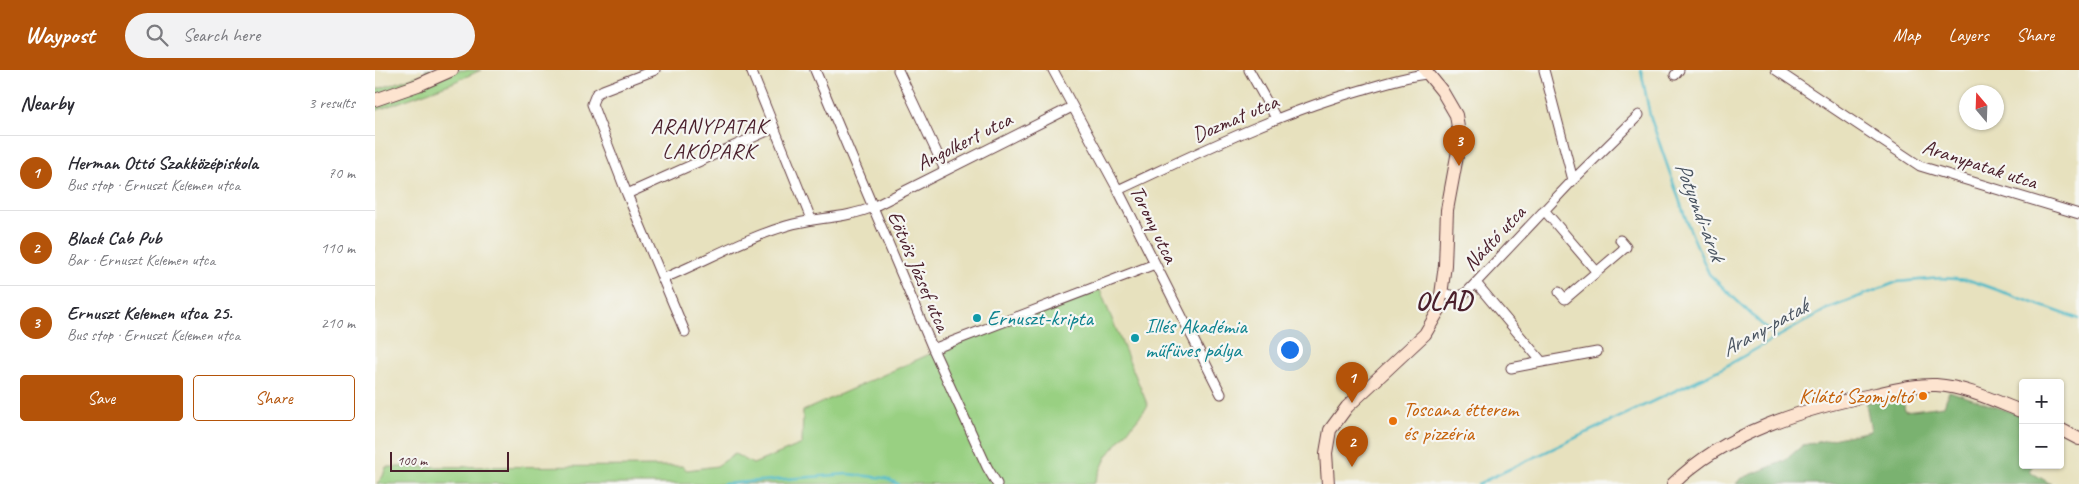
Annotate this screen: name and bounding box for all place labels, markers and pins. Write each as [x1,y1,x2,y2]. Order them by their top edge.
pin: 3 [1443,125,1475,166]
place label: Ernuszt-kripta [987,305,1095,331]
marker: Ernuszt-kripta [971,312,983,324]
place label: Illés Akadémia műfüves pálya [1145,313,1248,363]
marker: Illés Akadémia műfüves pálya [1129,332,1141,344]
pin: 1 [1336,362,1368,403]
place label: Kilátó Szomjoltó [1799,383,1916,409]
marker: Kilátó Szomjoltó [1917,390,1929,402]
place label: Toscana étterem és pizzéria [1403,396,1520,446]
marker: Toscana étterem és pizzéria [1387,415,1399,427]
pin: 2 [1336,426,1368,467]

